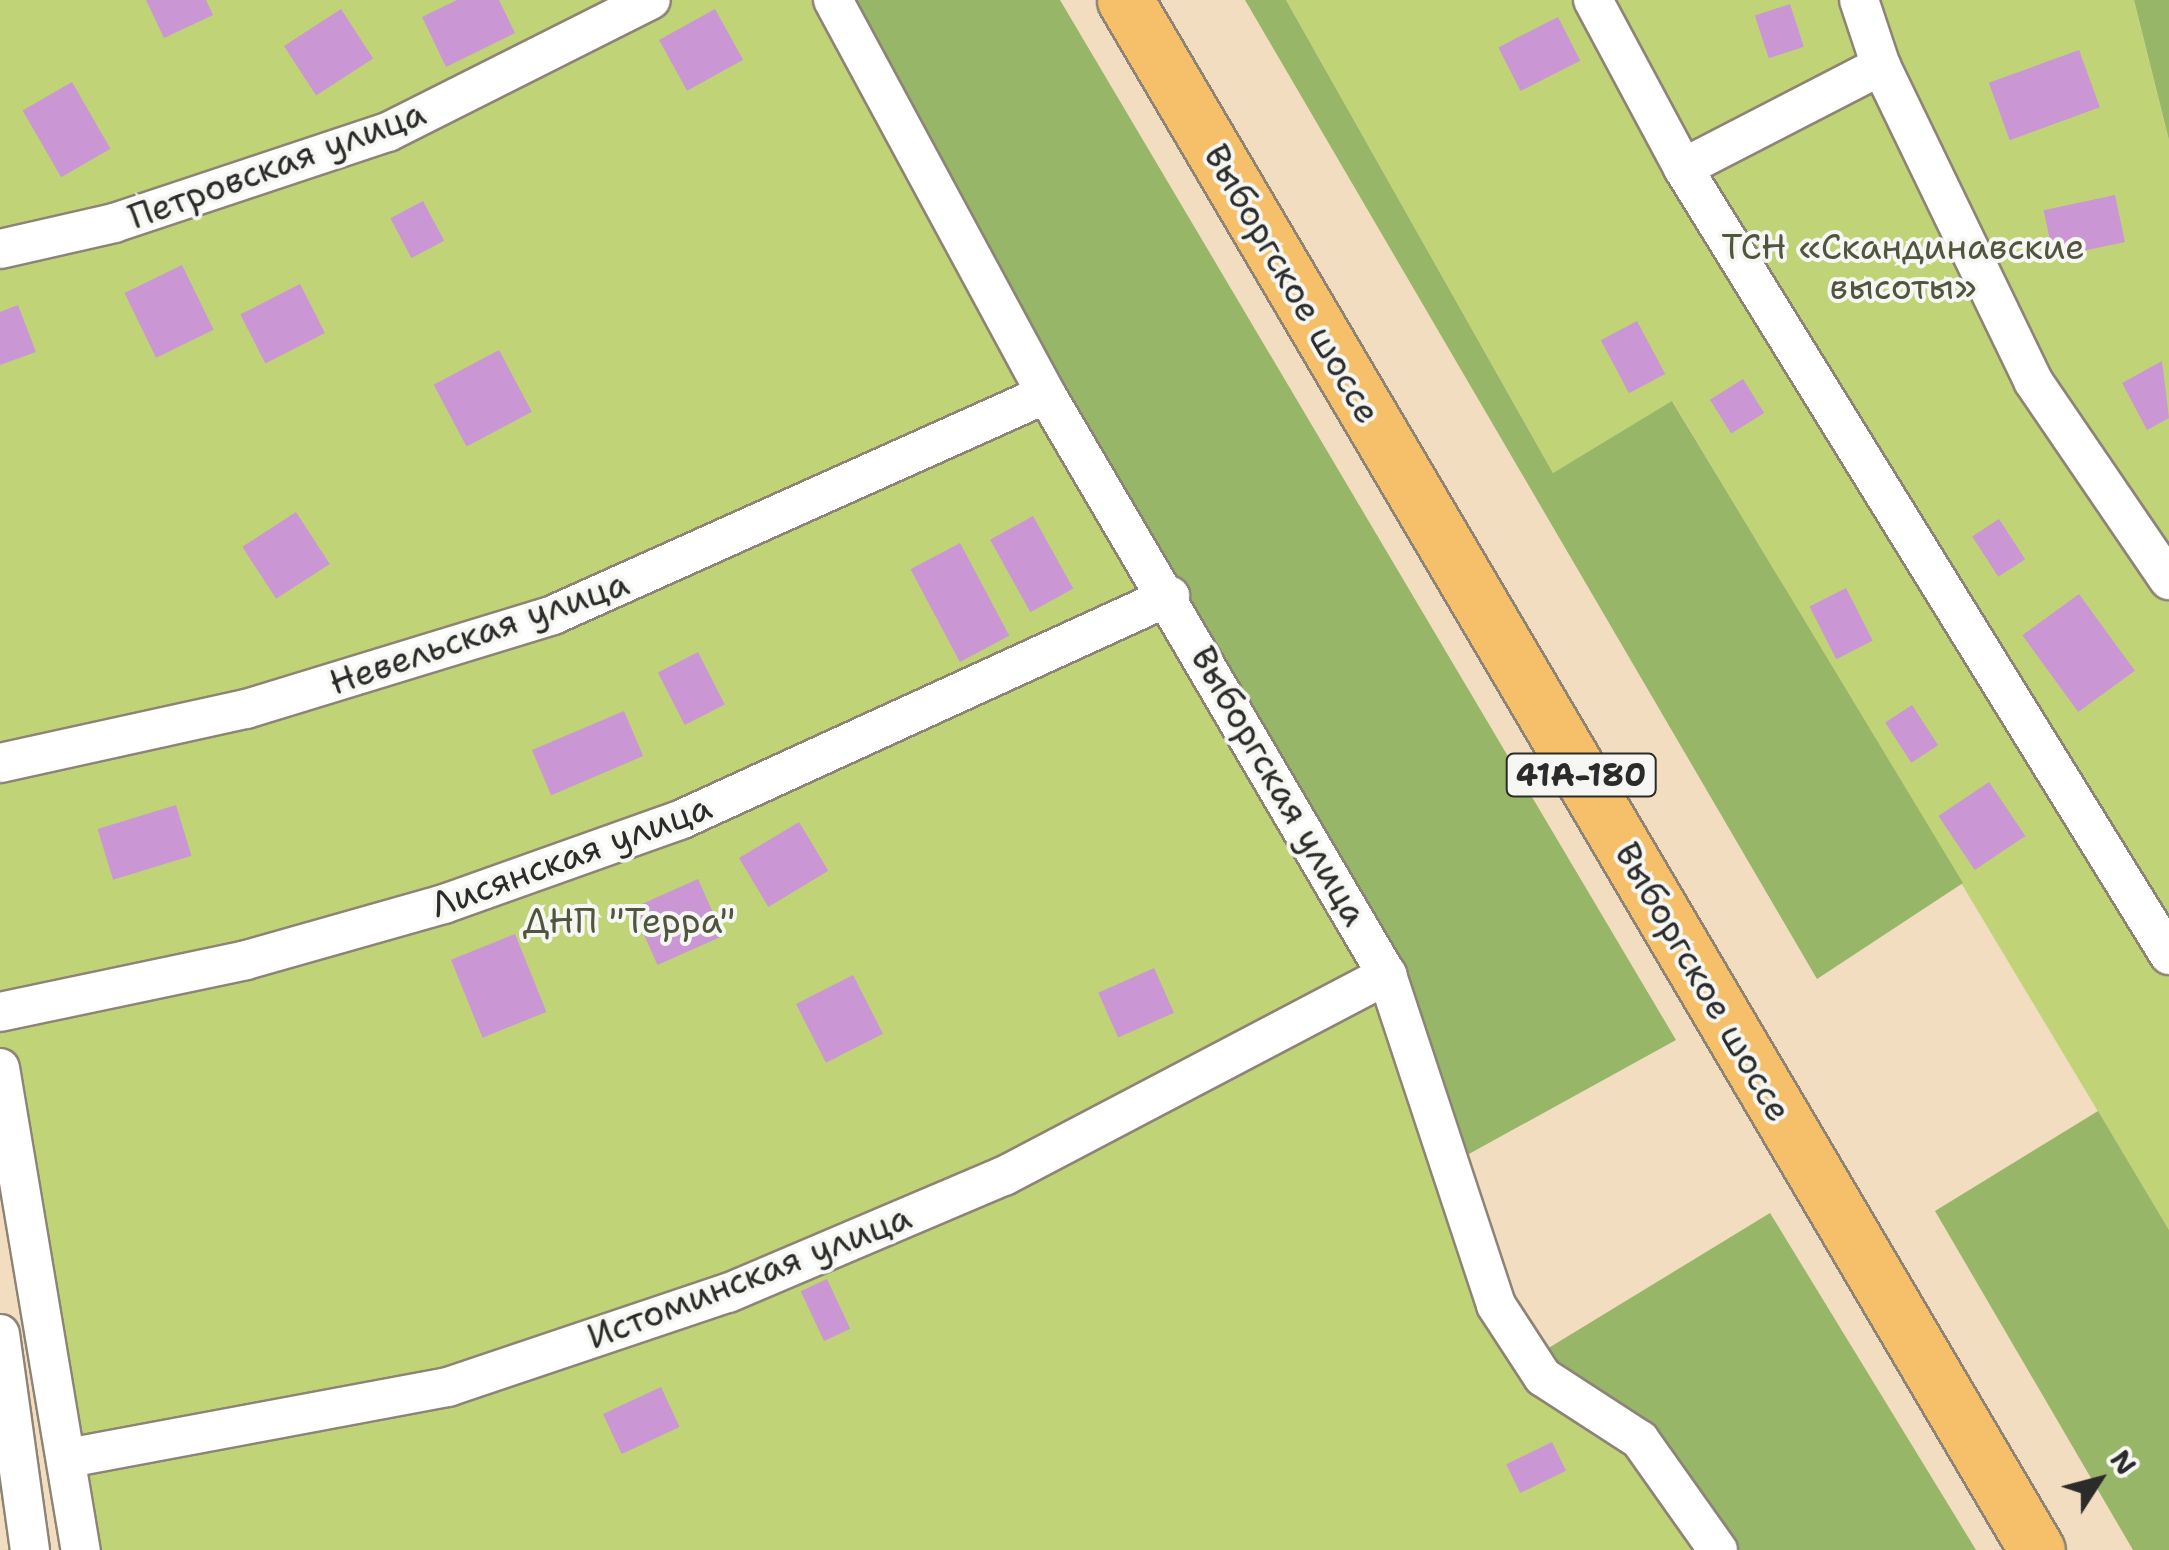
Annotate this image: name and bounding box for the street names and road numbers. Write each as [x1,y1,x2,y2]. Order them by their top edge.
street label: Петровская улица [123,92,431,238]
street label: Выборгское шоссе [1195,137,1389,431]
street label: Невельская улица [324,562,634,704]
street label: Выборгская улица [1182,639,1376,933]
road number: 41А-180 [1504,748,1658,802]
street label: Лисянская улица [425,786,717,926]
street label: Выборгское шоссе [1606,835,1800,1129]
street label: Истоминская улица [581,1196,917,1358]

